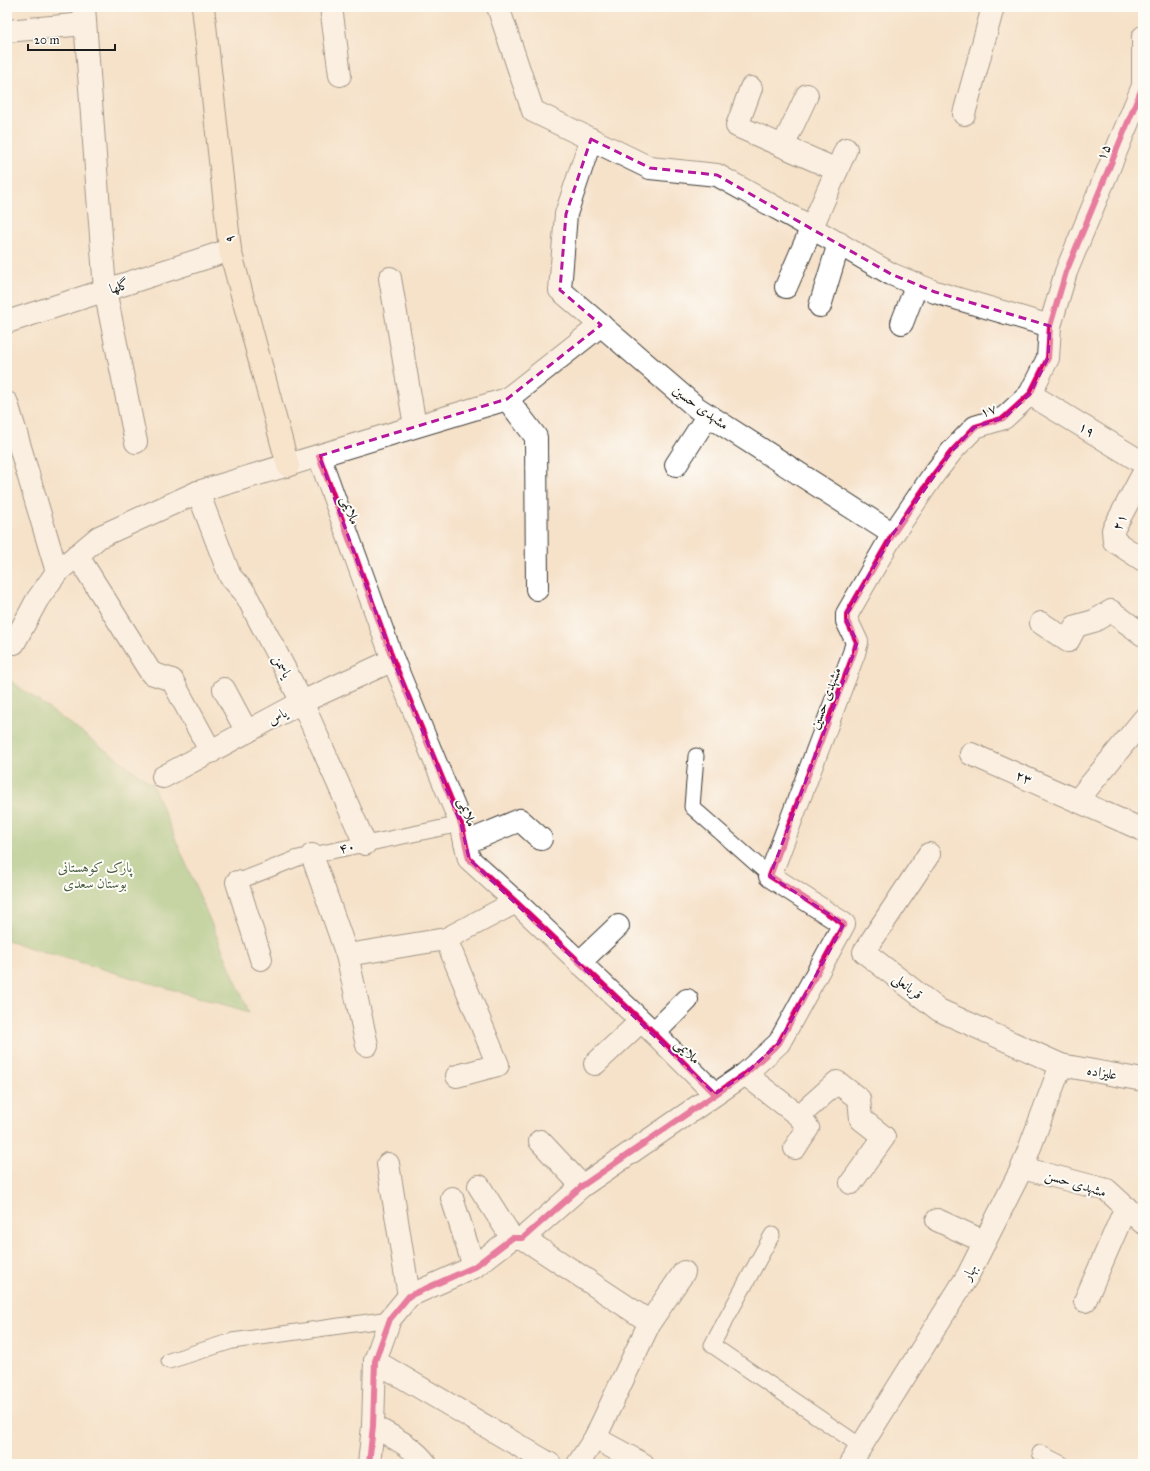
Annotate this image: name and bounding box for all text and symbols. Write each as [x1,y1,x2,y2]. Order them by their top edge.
scale bar [28,26,115,52]
text: 20 m [34,33,60,47]
street label: ۱۵ [1093,141,1114,163]
street label: ۹ [221,234,238,244]
street label: گلها [107,275,131,298]
street label: مشهدی حسین [669,381,732,434]
street label: ۱۷ [978,400,999,421]
street label: ۱۹ [1075,418,1098,441]
street label: ملایمی [337,493,364,527]
street label: ۲۱ [1109,511,1130,533]
street label: یاسمن [269,652,296,683]
street label: مشهدی حسین [806,665,846,732]
street label: یاس [265,704,291,729]
street label: ۲۳ [1013,766,1035,789]
street label: ملایمی [454,795,480,829]
street label: ۴۰ [337,837,357,858]
park label: پارک کوهستانی بوستان سعدی [58,859,134,892]
street label: قربانعلی [889,970,926,1004]
street label: ملایمی [671,1035,704,1068]
street label: علیزاده [1085,1061,1118,1084]
street label: مشهدی حسن [1043,1166,1109,1202]
street label: بهار [957,1261,982,1286]

